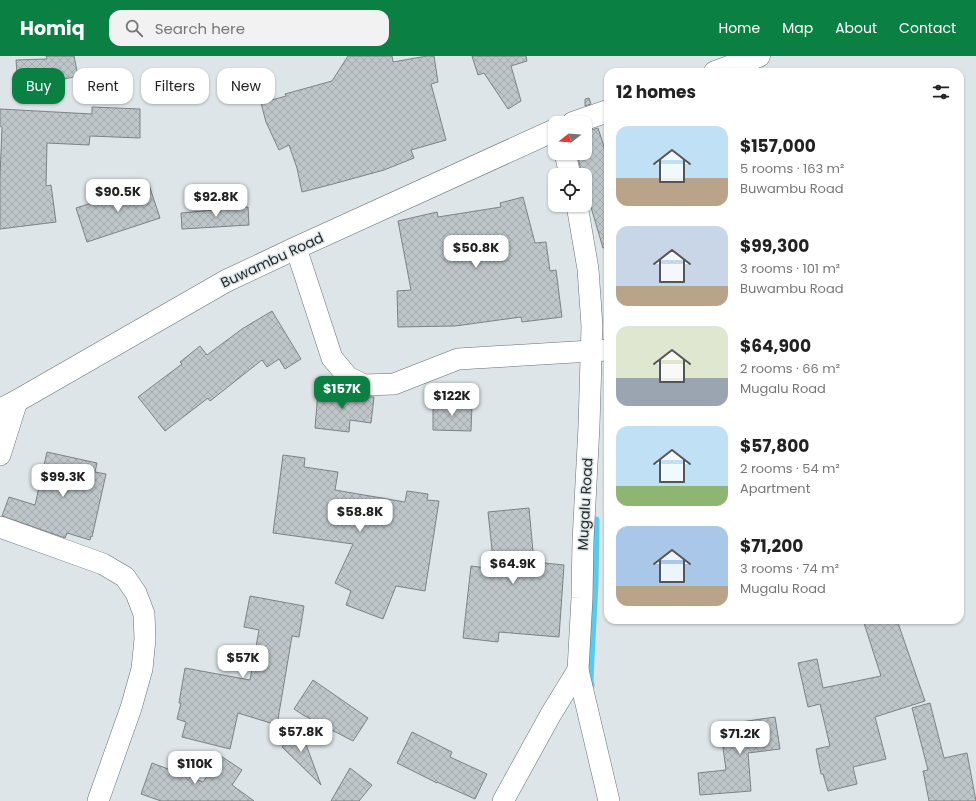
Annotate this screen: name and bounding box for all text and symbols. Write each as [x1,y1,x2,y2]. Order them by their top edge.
search box [109,10,389,46]
text: Homiq [20,15,85,42]
icon: search [123,17,145,39]
text: Search here [155,18,245,39]
text: Home [718,18,760,38]
text: Map [782,18,813,38]
text: About [835,18,877,38]
text: Contact [899,18,956,38]
chip: Buy [12,68,65,104]
chip: Rent [73,68,133,104]
chip: Filters [141,68,209,104]
chip: New [217,68,275,104]
text: 12 homes [616,80,696,104]
icon: filters [930,81,952,103]
north arrow [548,116,592,160]
map controls [548,116,592,212]
text: $157,000 [740,134,816,158]
icon: home [648,142,696,190]
text: 5 rooms · 163 m² [740,159,844,178]
button: locate [548,168,592,212]
pin: $90.5K [85,179,151,213]
text: Buwambu Road [740,179,844,198]
text: $90.5K [95,182,141,201]
pin: $92.8K [183,184,249,218]
text: $92.8K [193,187,239,206]
street label: Buwambu Road [217,227,327,293]
text: $99,300 [740,234,809,258]
pin: $50.8K [443,235,509,269]
text: $50.8K [453,238,499,257]
icon: home [648,242,696,290]
text: 3 rooms · 101 m² [740,259,840,278]
text: Buwambu Road [740,279,844,298]
text: $64,900 [740,334,811,358]
icon: home [648,342,696,390]
text: 2 rooms · 66 m² [740,359,840,378]
pin: $157K [314,376,370,410]
text: $157K [323,379,361,398]
text: Mugalu Road [740,379,826,398]
pin: $122K [424,383,480,417]
text: $122K [433,386,471,405]
text: $57,800 [740,434,809,458]
icon: home [648,442,696,490]
street label: Mugalu Road [573,457,597,551]
text: 2 rooms · 54 m² [740,459,840,478]
pin: $99.3K [30,464,96,498]
text: $99.3K [40,467,86,486]
text: Apartment [740,479,810,498]
pin: $58.8K [327,499,393,533]
text: $58.8K [337,502,383,521]
text: $71,200 [740,534,803,558]
icon: home [648,542,696,590]
pin: $64.9K [480,551,546,585]
text: $64.9K [490,554,536,573]
text: 3 rooms · 74 m² [740,559,839,578]
text: Mugalu Road [740,579,826,598]
pin: $57K [219,645,267,679]
text: $57K [226,648,260,667]
pin: $57.8K [268,719,334,753]
pin: $71.2K [707,721,773,755]
text: $57.8K [278,722,324,741]
text: $71.2K [720,724,760,743]
pin: $110K [167,751,223,785]
text: $110K [177,754,213,773]

